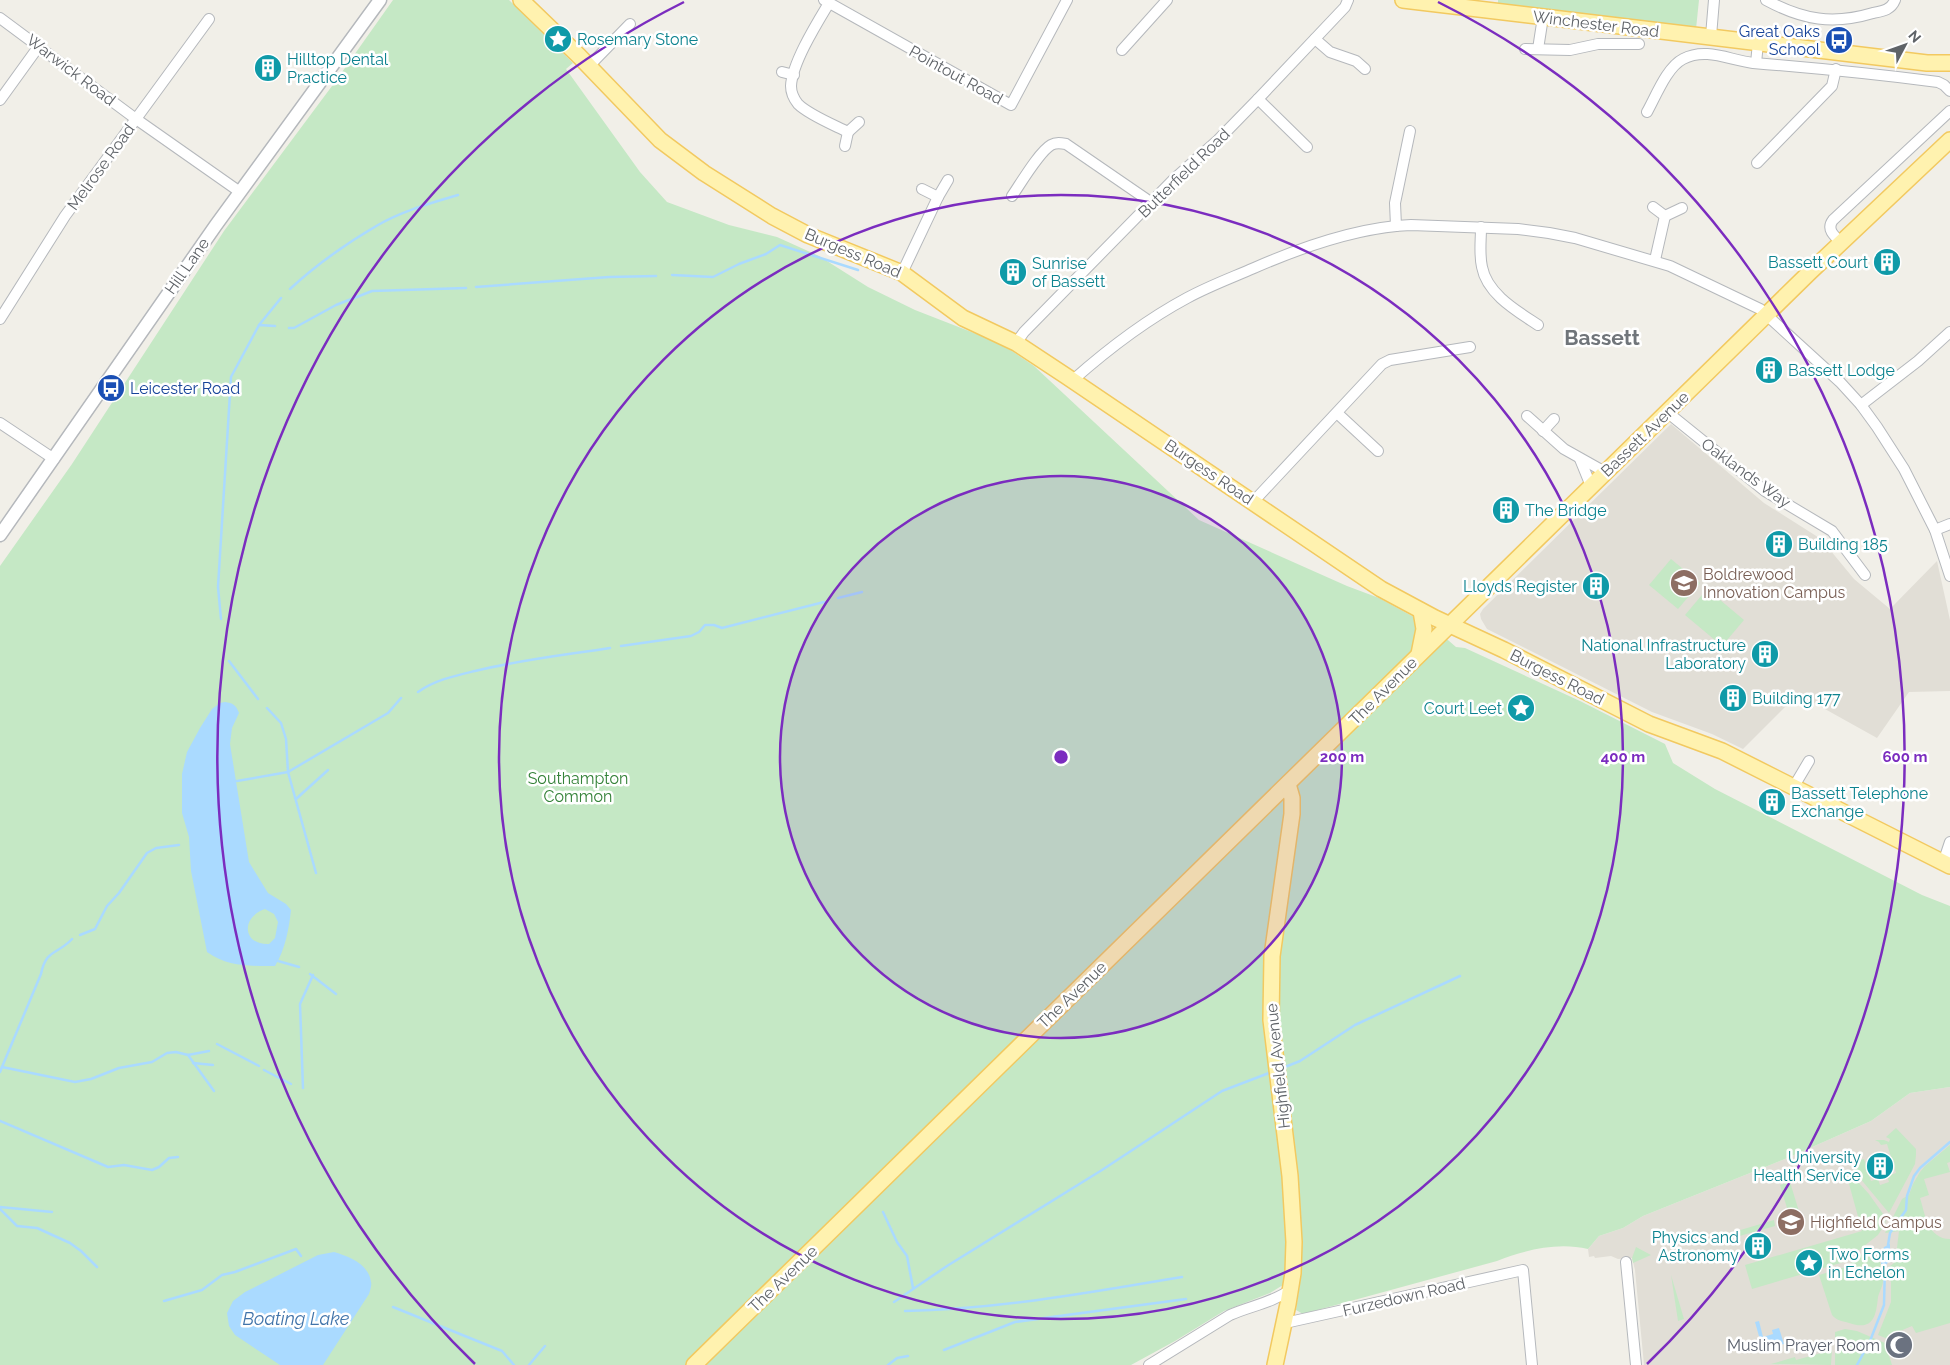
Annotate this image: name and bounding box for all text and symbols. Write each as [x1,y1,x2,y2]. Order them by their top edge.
street label: Winchester Road [1532,7,1660,41]
north arrow [1880,20,1930,70]
place label: Great Oaks School [1739,22,1821,59]
place icon: Rosemary Stone [543,24,573,54]
bus stop icon: Great Oaks School [1824,25,1854,55]
text: N [1905,27,1924,46]
street label: Warwick Road [23,30,119,110]
place label: Rosemary Stone [577,30,698,49]
street label: Pointout Road [906,41,1006,109]
place label: Hilltop Dental Practice [287,50,389,87]
building icon: Hilltop Dental Practice [253,53,283,83]
street label: Melrose Road [63,120,139,214]
street label: Butterfield Road [1134,124,1234,222]
street label: Burgess Road [802,224,904,282]
street label: Hill Lane [161,234,213,298]
building icon: Bassett Court [1872,247,1902,277]
place label: Bassett Court [1768,253,1869,272]
place label: Sunrise of Bassett [1032,254,1106,291]
building icon: Sunrise of Bassett [998,257,1028,287]
district label: Bassett [1564,325,1640,350]
building icon: Bassett Lodge [1754,355,1784,385]
place label: Bassett Lodge [1788,361,1895,380]
bus stop icon: Leicester Road [96,373,126,403]
place label: Leicester Road [130,379,240,398]
street label: Bassett Avenue [1597,387,1693,481]
street label: Oaklands Way [1698,434,1795,512]
street label: Burgess Road [1161,435,1257,509]
building icon: The Bridge [1491,495,1521,525]
place label: The Bridge [1525,501,1607,520]
building icon: Building 185 [1764,529,1794,559]
place label: Building 185 [1798,535,1888,554]
place label: Boldrewood Innovation Campus [1703,565,1845,602]
school or university icon: Boldrewood Innovation Campus [1669,568,1699,598]
building icon: Lloyds Register [1581,571,1611,601]
place label: Lloyds Register [1463,577,1577,596]
place label: National Infrastructure Laboratory [1581,636,1746,673]
building icon: National Infrastructure Laboratory [1750,639,1780,669]
street label: Burgess Road [1507,645,1607,709]
street label: The Avenue [1345,653,1421,729]
building icon: Building 177 [1718,683,1748,713]
place label: Building 177 [1752,689,1841,708]
place icon: Court Leet [1506,693,1536,723]
place label: Court Leet [1424,699,1503,718]
centre of rings [1052,748,1070,766]
text: 200 m [1320,748,1364,766]
text: 400 m [1601,748,1645,766]
text: 600 m [1882,748,1928,766]
park label: Southampton Common [528,769,628,806]
place label: Bassett Telephone Exchange [1791,784,1928,821]
building icon: Bassett Telephone Exchange [1757,787,1787,817]
street label: The Avenue [1034,958,1110,1032]
street label: Highfield Avenue [1262,1002,1294,1130]
place label: University Health Service [1753,1148,1861,1185]
building icon: University Health Service [1865,1151,1895,1181]
school or university icon: Highfield Campus [1776,1207,1806,1237]
place label: Highfield Campus [1810,1213,1942,1232]
place label: Physics and Astronomy [1652,1228,1739,1265]
building icon: Physics and Astronomy [1743,1231,1773,1261]
street label: The Avenue [745,1242,821,1316]
place label: Two Forms in Echelon [1828,1245,1910,1282]
place icon: Two Forms in Echelon [1794,1248,1824,1278]
street label: Furzedown Road [1341,1274,1467,1320]
water label: Boating Lake [243,1308,350,1329]
mosque icon: Muslim Prayer Room [1884,1330,1914,1360]
place label: Muslim Prayer Room [1727,1336,1880,1355]

